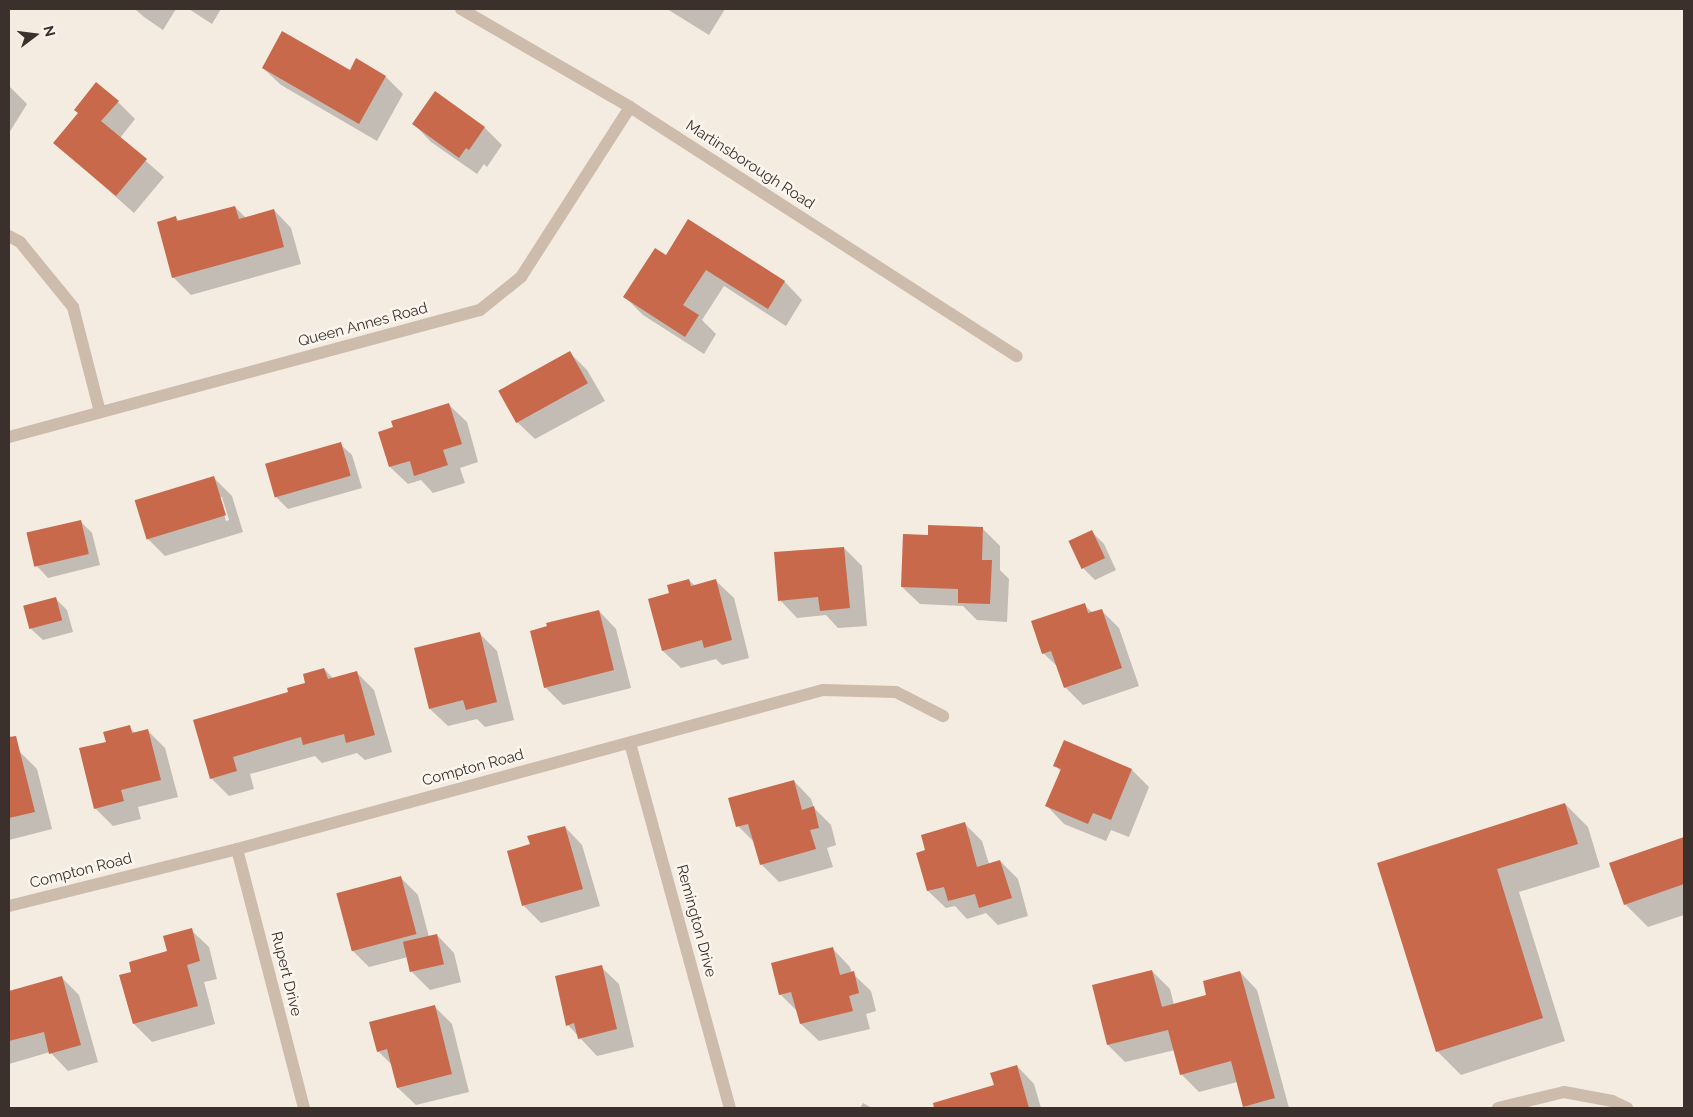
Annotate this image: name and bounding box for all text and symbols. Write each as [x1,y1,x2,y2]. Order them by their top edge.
north arrow [10,10,60,60]
text: N [40,24,59,38]
street label: Martinsborough Road [682,117,818,213]
street label: Queen Annes Road [296,299,430,351]
street label: Compton Road [420,746,526,790]
street label: Compton Road [28,850,134,892]
street label: Remington Drive [672,863,720,979]
street label: Rupert Drive [267,930,305,1018]

